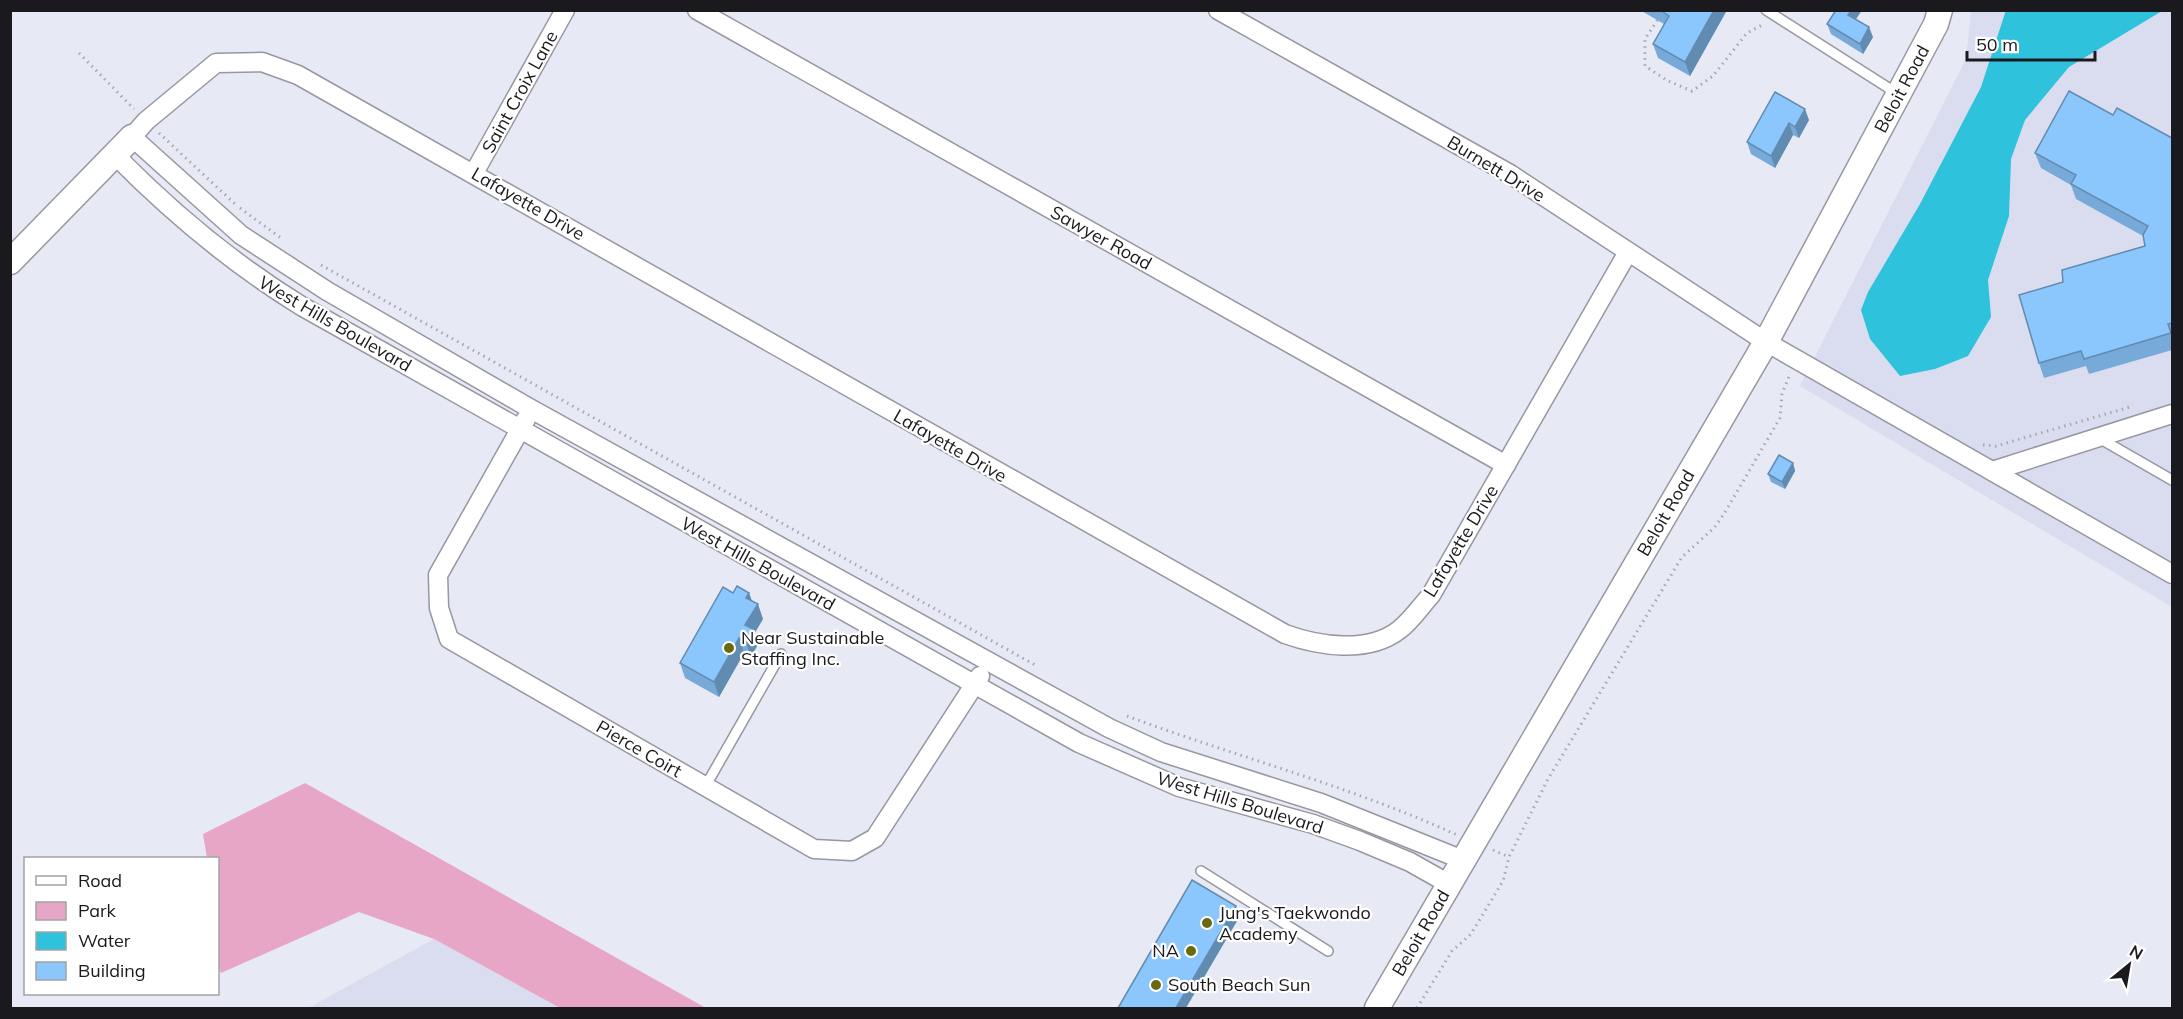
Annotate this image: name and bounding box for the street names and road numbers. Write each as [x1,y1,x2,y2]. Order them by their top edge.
street label: Saint Croix Lane [476,27,563,157]
street label: Beloit Road [1869,41,1934,137]
street label: Burnett Drive [1443,130,1549,207]
street label: Lafayette Drive [468,162,589,245]
street label: Sawyer Road [1047,200,1156,275]
street label: West Hills Boulevard [255,270,416,377]
street label: Lafayette Drive [890,404,1011,487]
street label: Beloit Road [1632,465,1700,560]
street label: Lafayette Drive [1418,480,1503,601]
street label: West Hills Boulevard [677,512,840,616]
street label: Pierce Coirt [592,715,686,782]
street label: West Hills Boulevard [1154,766,1326,839]
street label: Beloit Road [1387,885,1455,980]

